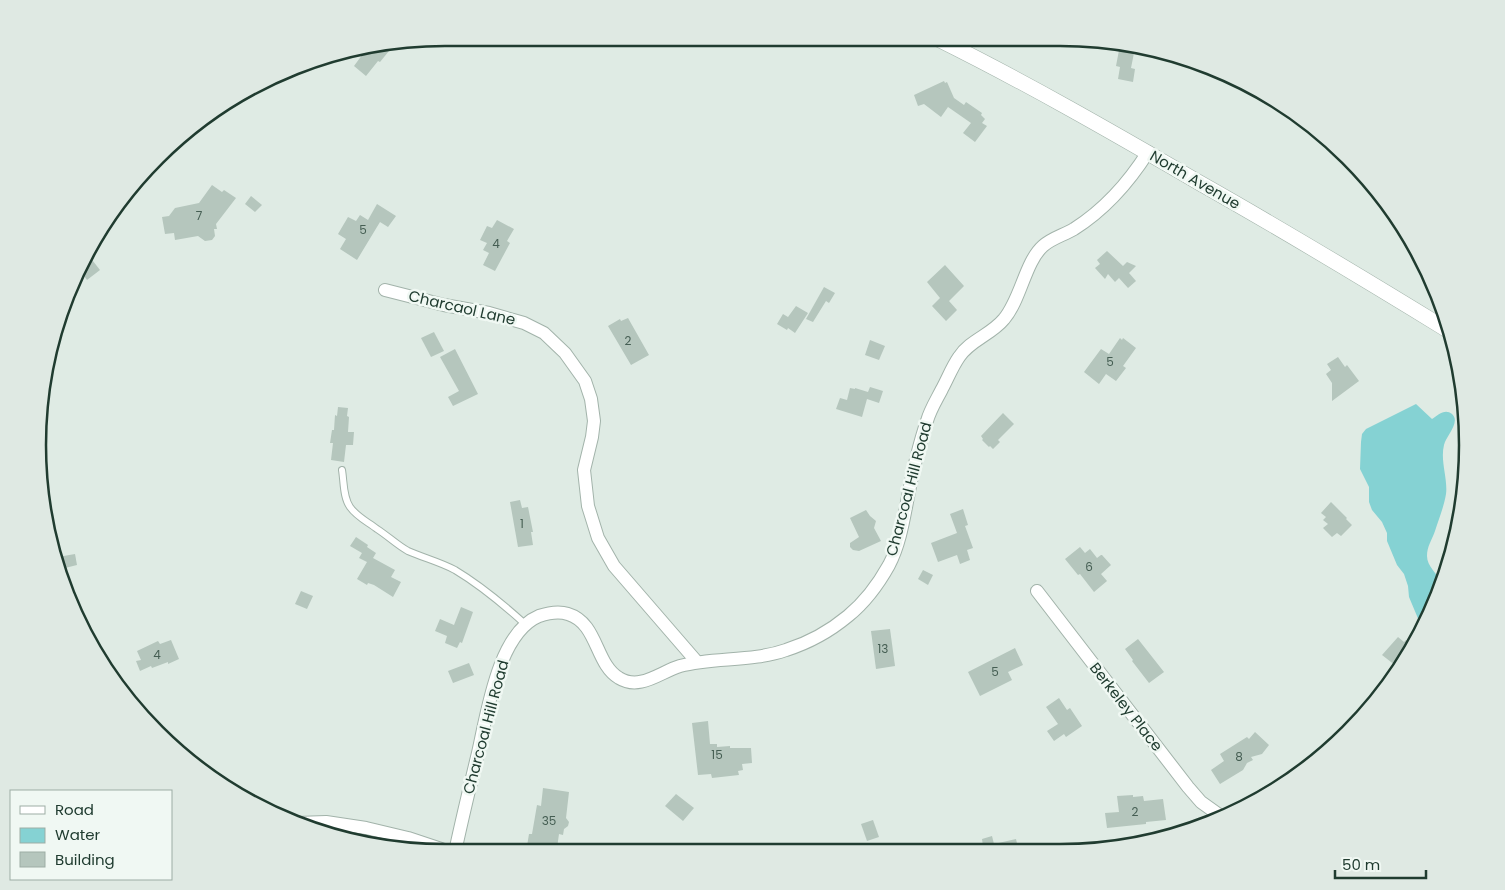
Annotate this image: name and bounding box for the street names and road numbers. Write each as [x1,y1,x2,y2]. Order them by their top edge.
street label: North Avenue [1146,145,1244,214]
street label: Charcaol Lane [407,285,518,330]
street label: Charcoal Hill Road [881,420,937,558]
street label: Charcoal Hill Road [458,658,514,796]
street label: Berkeley Place [1085,658,1168,756]

